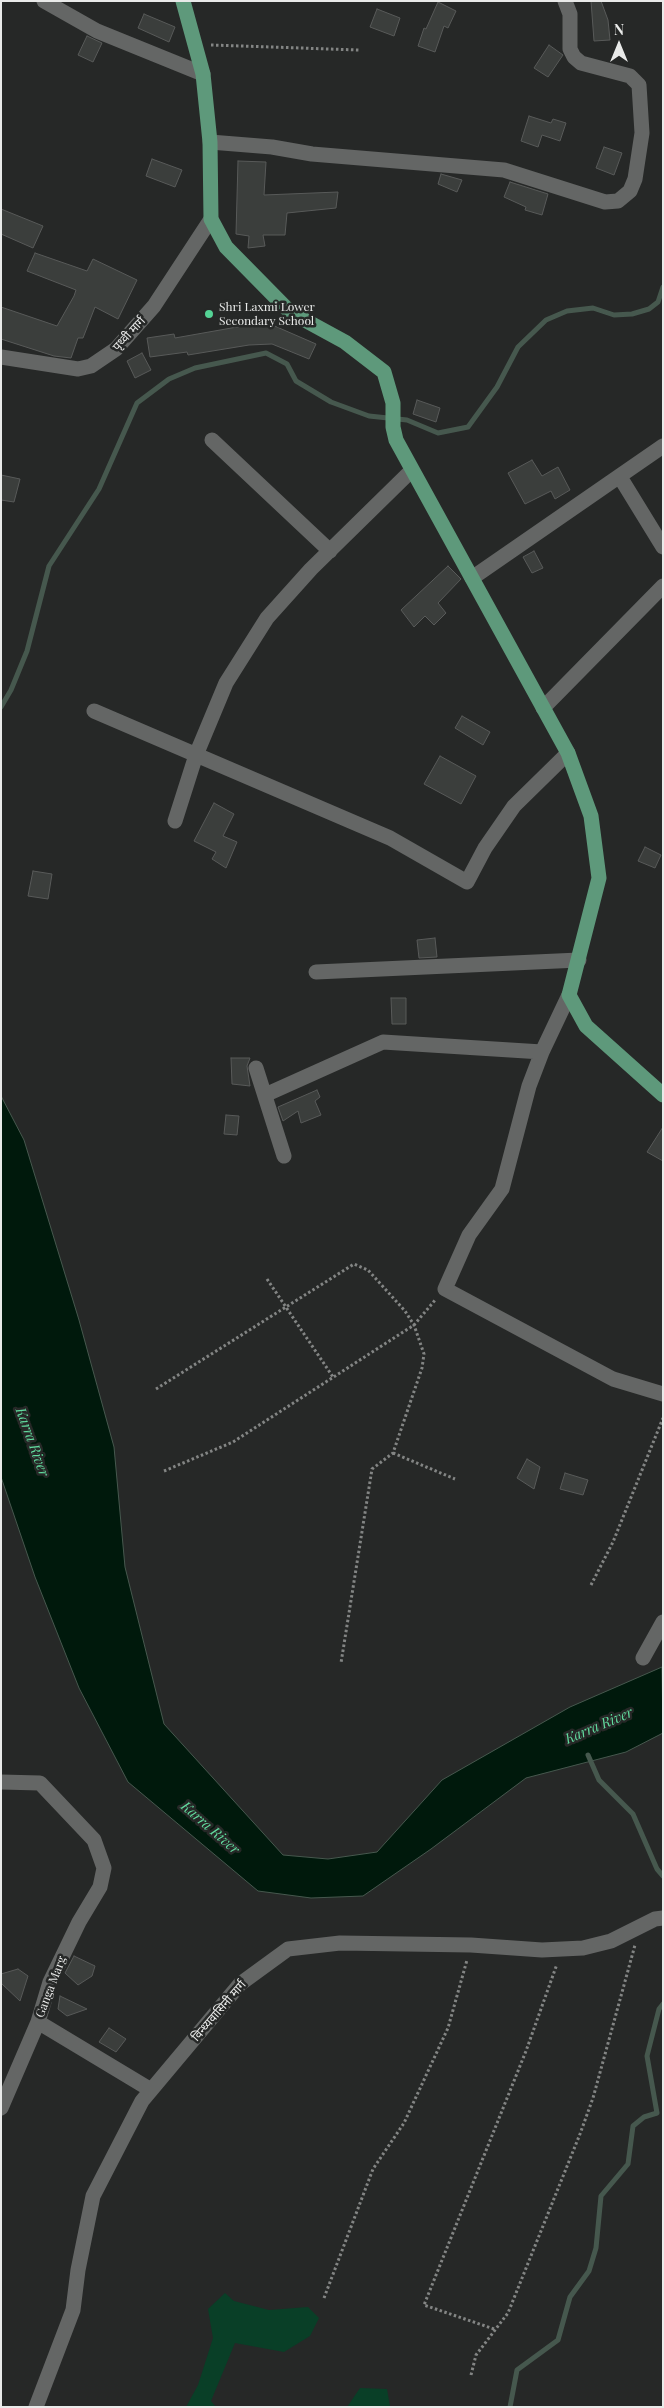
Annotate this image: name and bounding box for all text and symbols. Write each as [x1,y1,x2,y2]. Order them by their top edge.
north arrow [594,20,644,70]
text: N [614,20,624,39]
place label: Shri Laxmi Lower Secondary School [219,300,315,328]
marker: Shri Laxmi Lower Secondary School [203,308,215,320]
street label: पृथ्वी मार्ग [110,314,148,354]
water label: Karra River [12,1405,52,1479]
water label: Karra River [563,1704,635,1748]
water label: Karra River [177,1798,243,1858]
street label: Ganga Marg [33,1954,69,2020]
street label: विन्ध्यवासिनी मार्ग [189,1978,249,2044]

